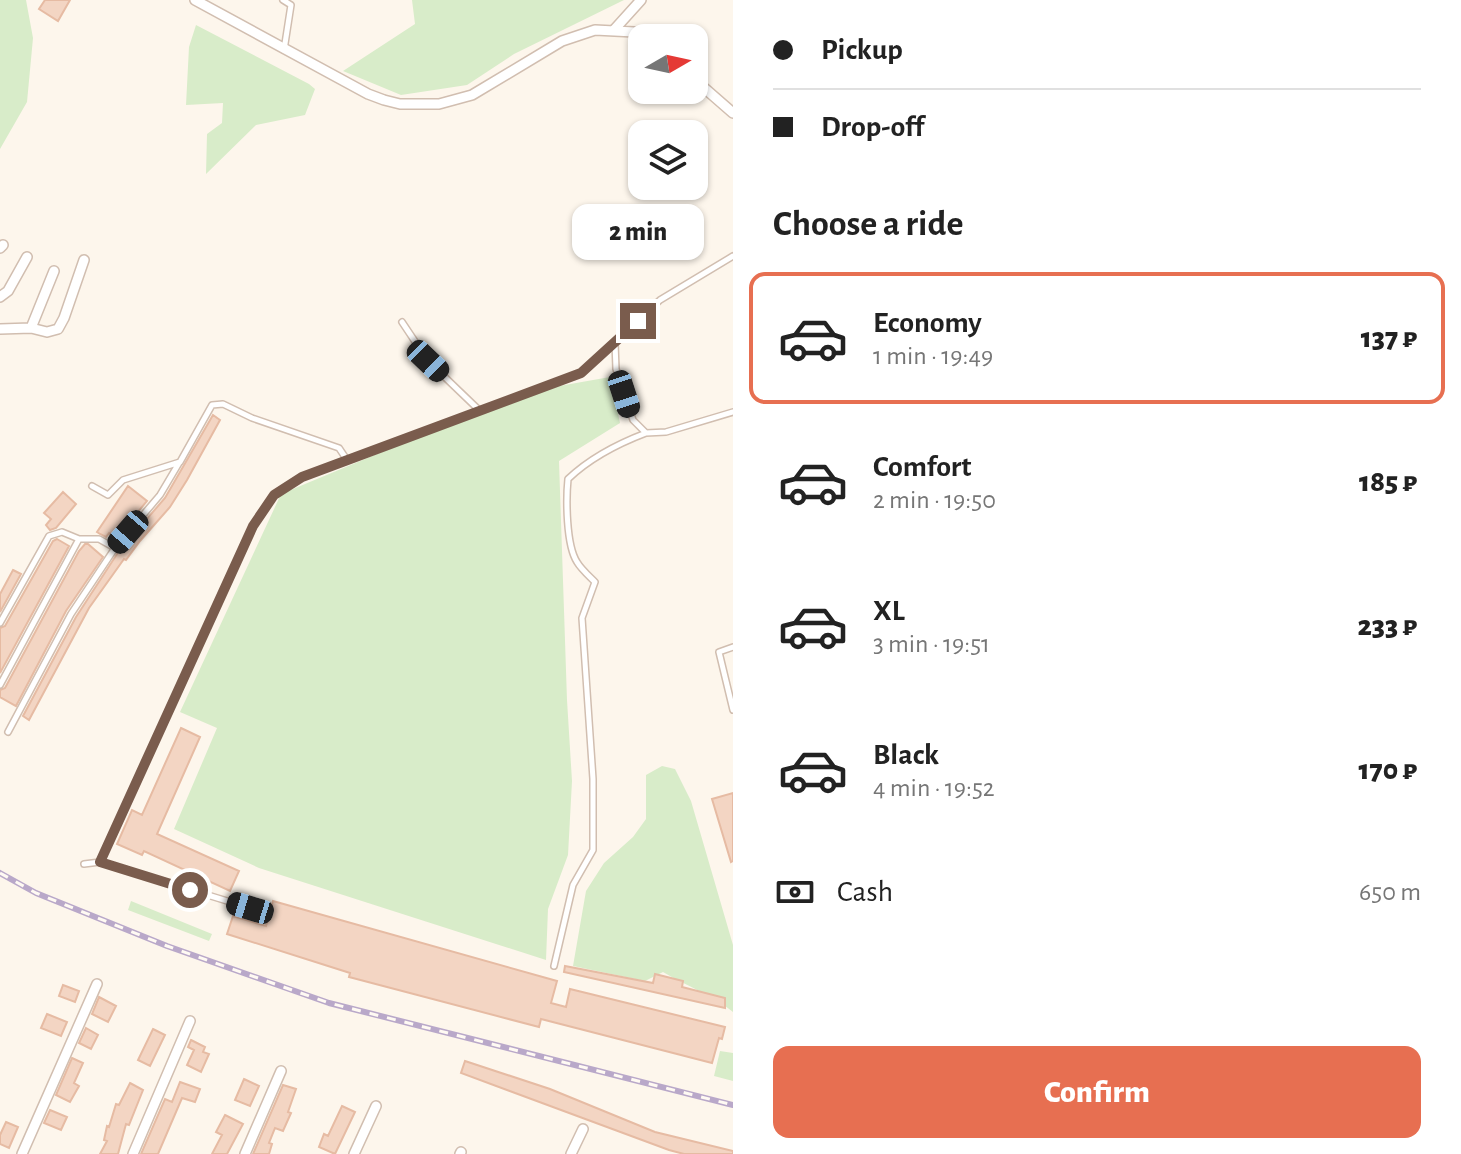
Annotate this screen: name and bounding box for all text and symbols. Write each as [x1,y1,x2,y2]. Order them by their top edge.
north arrow [628,24,708,104]
map controls [628,24,708,200]
text: Pickup [821,35,903,65]
text: Drop-off [821,112,924,142]
button: layers [628,120,708,200]
callout: 2 min [572,205,704,261]
text: Choose a ride [773,206,963,242]
text: 2 min [609,219,667,245]
icon: car [777,302,849,374]
route end [620,303,656,339]
text: Economy [873,308,982,338]
text: 137 ₽ [1361,323,1417,353]
car [402,336,454,386]
text: 1 min · 19:49 [873,343,993,369]
car [605,367,643,421]
icon: car [777,446,849,518]
text: Comfort [873,452,972,482]
text: 185 ₽ [1359,467,1417,497]
text: 2 min · 19:50 [873,487,996,513]
car [103,506,153,558]
icon: car [777,590,849,662]
text: XL [873,596,905,626]
text: 233 ₽ [1357,611,1417,641]
text: 3 min · 19:51 [873,631,990,657]
icon: car [777,734,849,806]
text: Black [873,740,939,770]
text: 170 ₽ [1358,755,1417,785]
text: 4 min · 19:52 [873,775,995,801]
icon: cash [773,870,817,914]
route start [172,872,208,908]
text: Cash [837,877,893,907]
text: 650 m [1359,879,1421,905]
car [224,890,276,926]
button: Confirm [773,1046,1421,1138]

